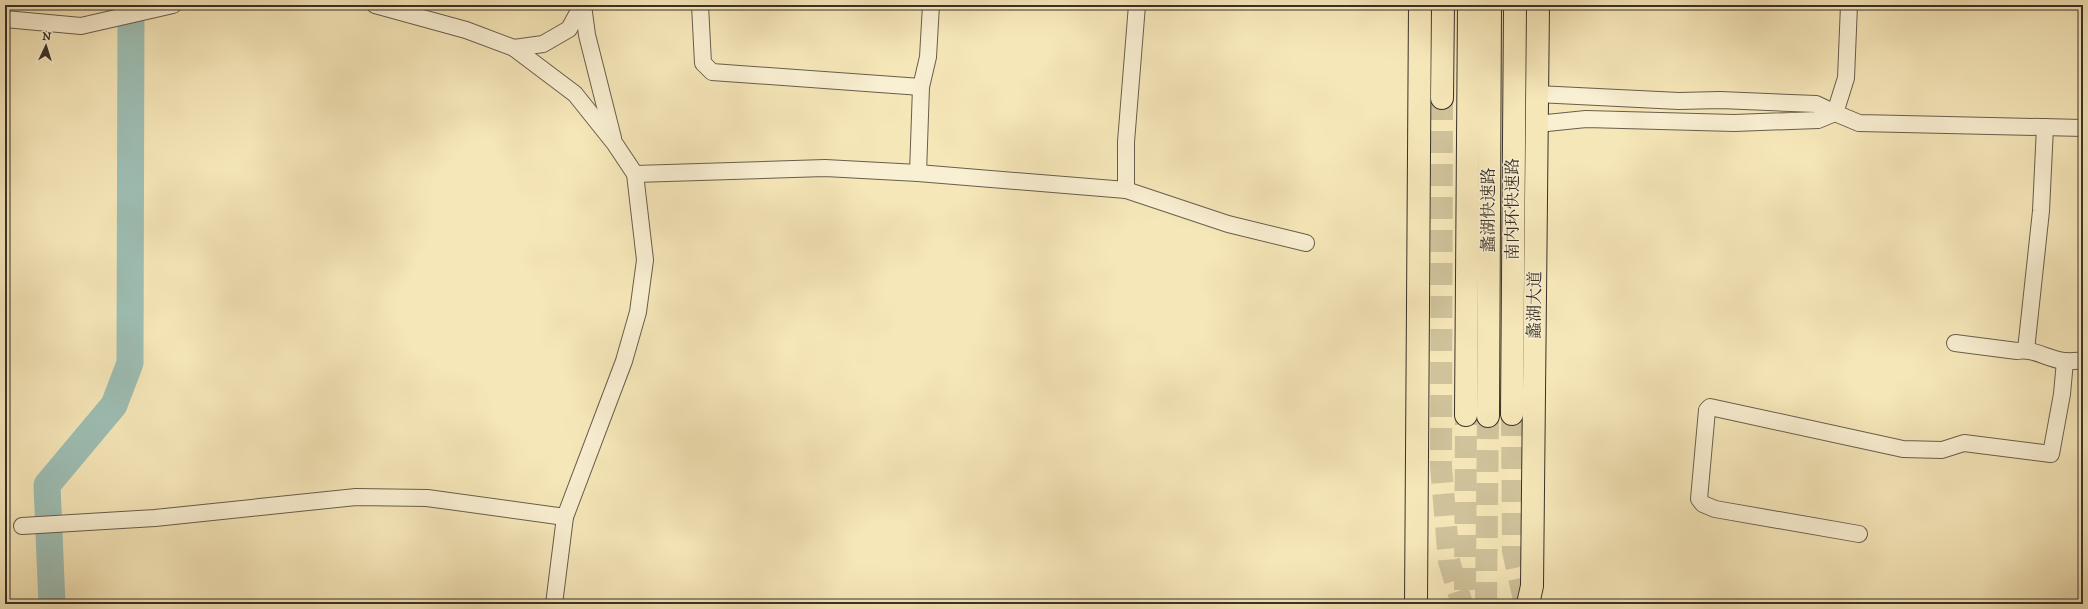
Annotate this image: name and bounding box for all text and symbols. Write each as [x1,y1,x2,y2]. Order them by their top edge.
north arrow [26,26,66,66]
text: N [42,30,52,44]
street label: 南内环快速路 [1502,158,1524,260]
street label: 蠡湖快速路 [1478,168,1500,253]
street label: 蠡湖大道 [1523,271,1547,339]

